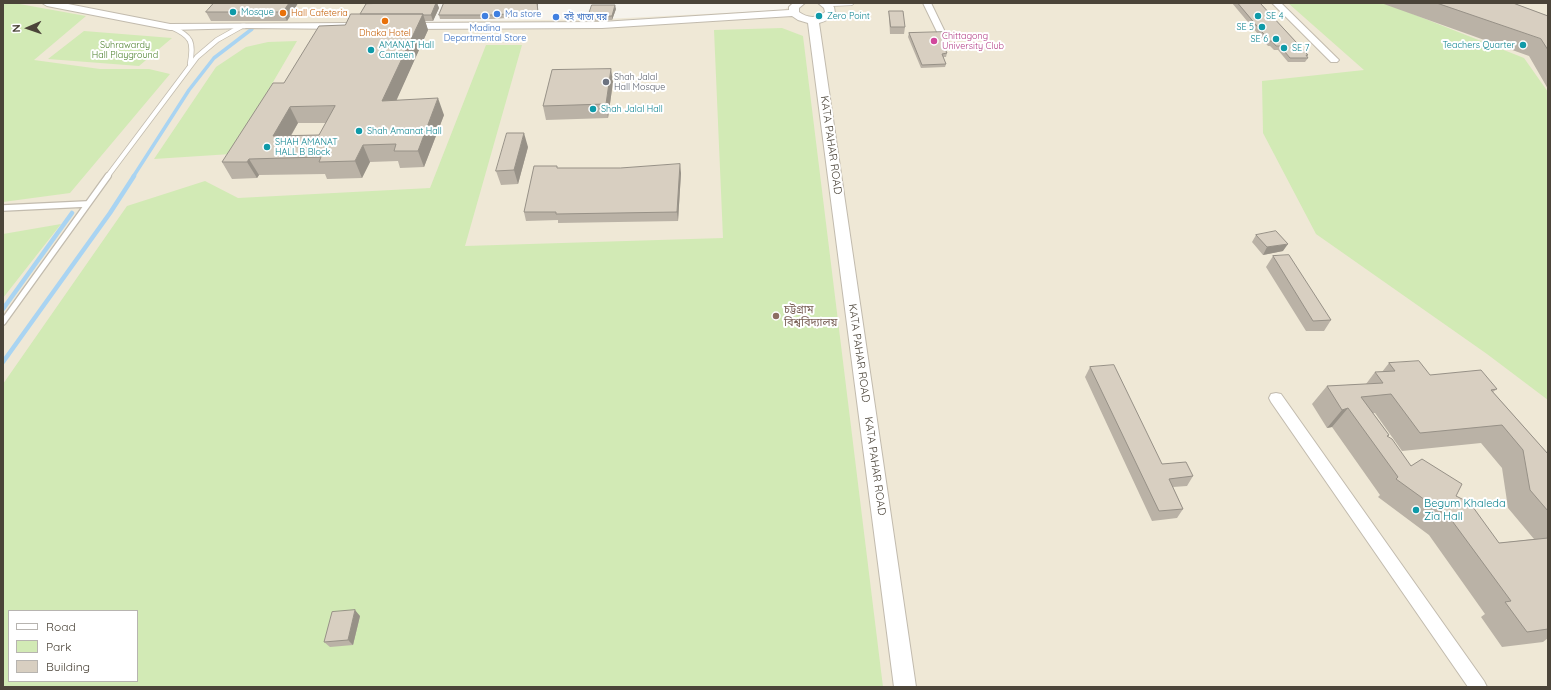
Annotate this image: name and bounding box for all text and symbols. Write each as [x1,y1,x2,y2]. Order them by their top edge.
marker: Mosque [228,7,238,17]
place label: Mosque [241,7,274,17]
north arrow [8,8,48,48]
marker: Hall Cafeteria [278,8,288,18]
place label: Hall Cafeteria [291,8,348,18]
marker: Ma store [492,9,502,19]
place label: Ma store [505,9,541,19]
marker: Madina Departmental Store [480,11,490,21]
marker: Zero Point [814,11,824,21]
place label: Zero Point [827,11,870,21]
marker: SE 4 [1253,11,1263,21]
place label: SE 4 [1266,11,1283,21]
marker: বই খাতা ঘর [551,12,561,22]
place label: বই খাতা ঘর [564,12,607,22]
marker: Dhaka Hotel [380,16,390,26]
place label: SE 5 [1236,22,1254,32]
marker: SE 5 [1257,22,1267,32]
place label: Madina Departmental Store [444,23,526,44]
text: N [9,24,23,33]
place label: Dhaka Hotel [359,28,411,38]
place label: Chittagong University Club [942,31,1004,52]
place label: SE 6 [1251,34,1268,44]
marker: SE 6 [1271,34,1281,44]
marker: Chittagong University Club [929,36,939,46]
park label: Suhrawardy Hall Playground [92,40,158,61]
place label: AMANAT Hall Canteen [379,40,434,61]
place label: Teachers Quarter [1442,40,1515,50]
marker: Teachers Quarter [1518,40,1528,50]
marker: SE 7 [1279,43,1289,53]
place label: SE 7 [1292,43,1309,53]
marker: AMANAT Hall Canteen [366,45,376,55]
place label: Shah Jalal Hall Mosque [614,72,665,93]
marker: Shah Jalal Hall Mosque [601,77,611,87]
street label: KATA PAHAR ROAD [818,95,844,195]
marker: Shah Jalal Hall [588,104,598,114]
place label: Shah Jalal Hall [601,104,663,114]
marker: Shah Amanat Hall [354,126,364,136]
place label: Shah Amanat Hall [367,126,442,136]
place label: SHAH AMANAT HALL B Block [275,137,338,158]
marker: SHAH AMANAT HALL B Block [262,142,272,152]
place label: চট্টগ্রাম বিশ্ববিদ্যালয় [784,303,837,329]
street label: KATA PAHAR ROAD [846,303,872,403]
marker: চট্টগ্রাম বিশ্ববিদ্যালয় [771,311,781,321]
street label: KATA PAHAR ROAD [862,416,888,516]
place label: Begum Khaleda Zia Hall [1424,497,1506,523]
marker: Begum Khaleda Zia Hall [1411,505,1421,515]
legend [8,610,138,682]
text: Road [46,619,76,634]
text: Park [46,639,71,654]
text: Building [46,659,90,674]

